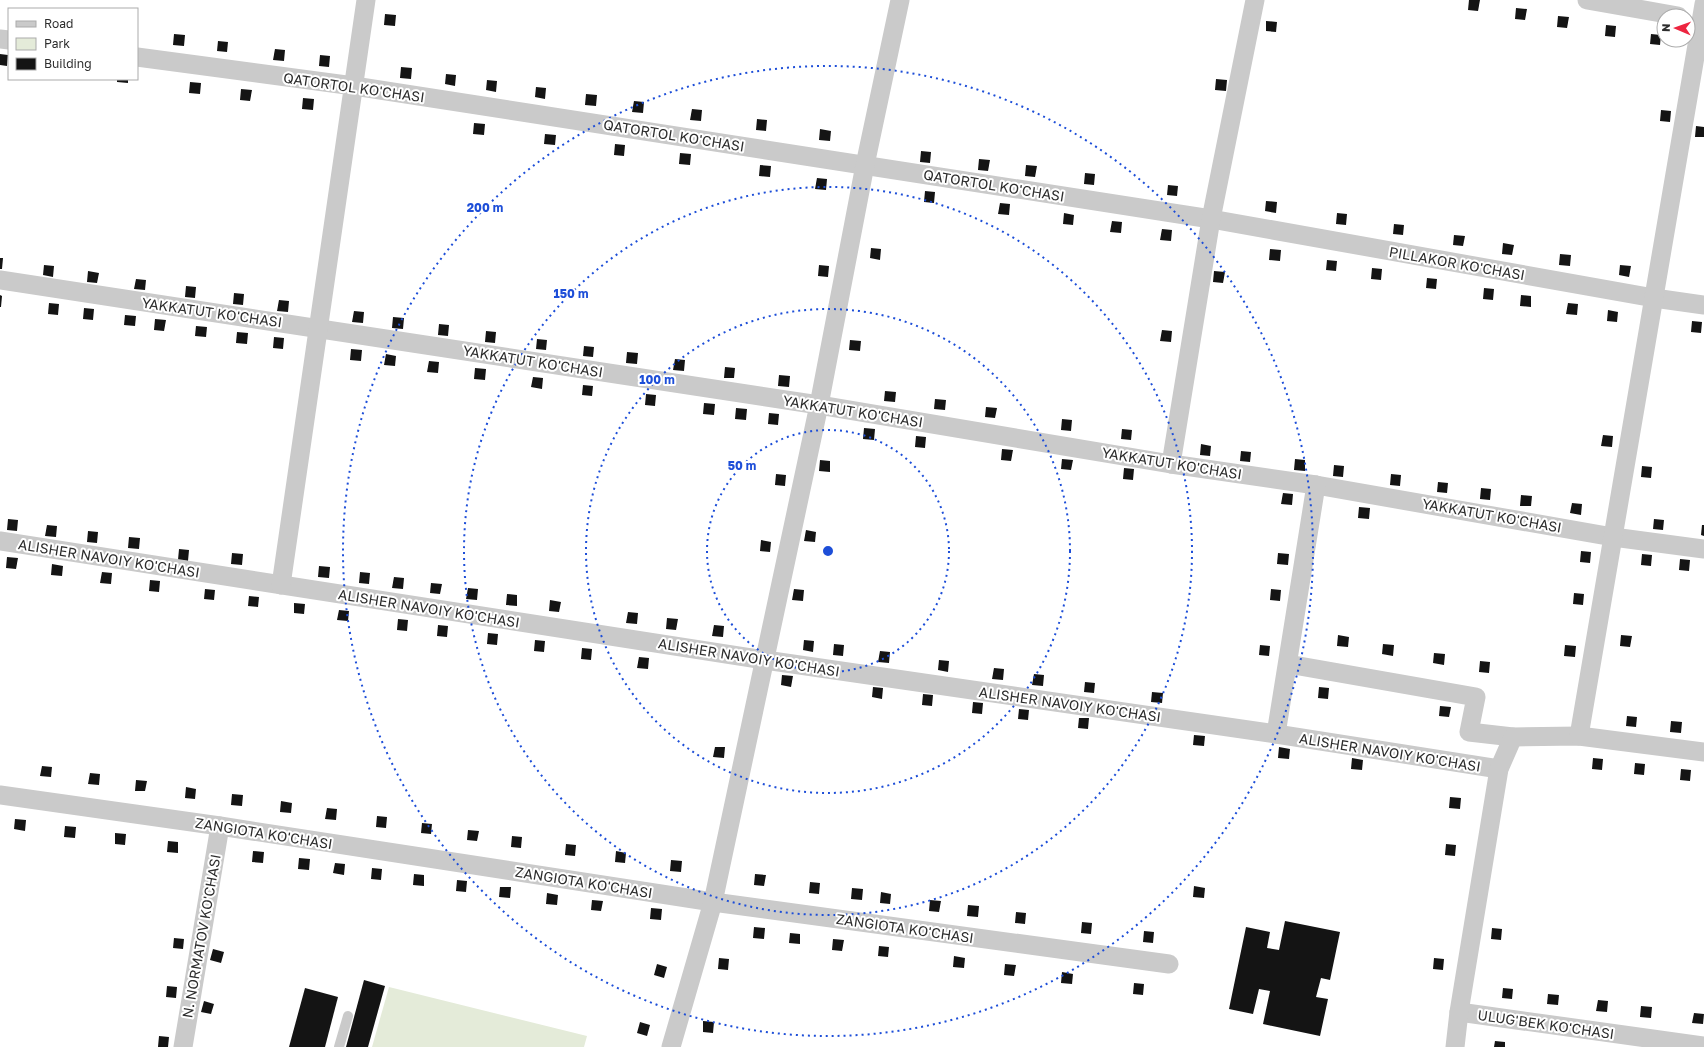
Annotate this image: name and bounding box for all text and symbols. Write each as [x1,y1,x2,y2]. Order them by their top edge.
legend [8,8,138,80]
north arrow [1656,8,1696,48]
text: Road [44,16,73,31]
text: N [1659,23,1672,32]
text: Park [44,36,70,51]
text: Building [44,56,92,71]
street label: QATORTOL KO'CHASI [282,69,426,105]
street label: QATORTOL KO'CHASI [602,115,746,155]
street label: QATORTOL KO'CHASI [922,165,1066,205]
text: 200 m [467,200,503,215]
street label: PILLAKOR KO'CHASI [1388,243,1526,283]
text: 150 m [554,286,588,301]
street label: YAKKATUT KO'CHASI [141,294,283,330]
street label: YAKKATUT KO'CHASI [462,342,604,380]
text: 100 m [639,372,675,387]
street label: YAKKATUT KO'CHASI [782,392,924,430]
street label: YAKKATUT KO'CHASI [1101,444,1243,482]
text: 50 m [728,458,756,473]
street label: YAKKATUT KO'CHASI [1421,494,1563,536]
street label: ALISHER NAVOIY KO'CHASI [17,535,201,581]
centre of rings [821,544,835,558]
street label: ALISHER NAVOIY KO'CHASI [337,585,521,631]
street label: ALISHER NAVOIY KO'CHASI [657,634,841,680]
street label: ALISHER NAVOIY KO'CHASI [978,683,1162,725]
street label: ALISHER NAVOIY KO'CHASI [1298,729,1482,775]
street label: ZANGIOTA KO'CHASI [194,814,334,852]
street label: N. NORMATOV KO'CHASI [178,853,224,1019]
street label: ZANGIOTA KO'CHASI [514,863,654,901]
street label: ZANGIOTA KO'CHASI [835,910,975,946]
street label: ULUG'BEK KO'CHASI [1477,1006,1615,1042]

